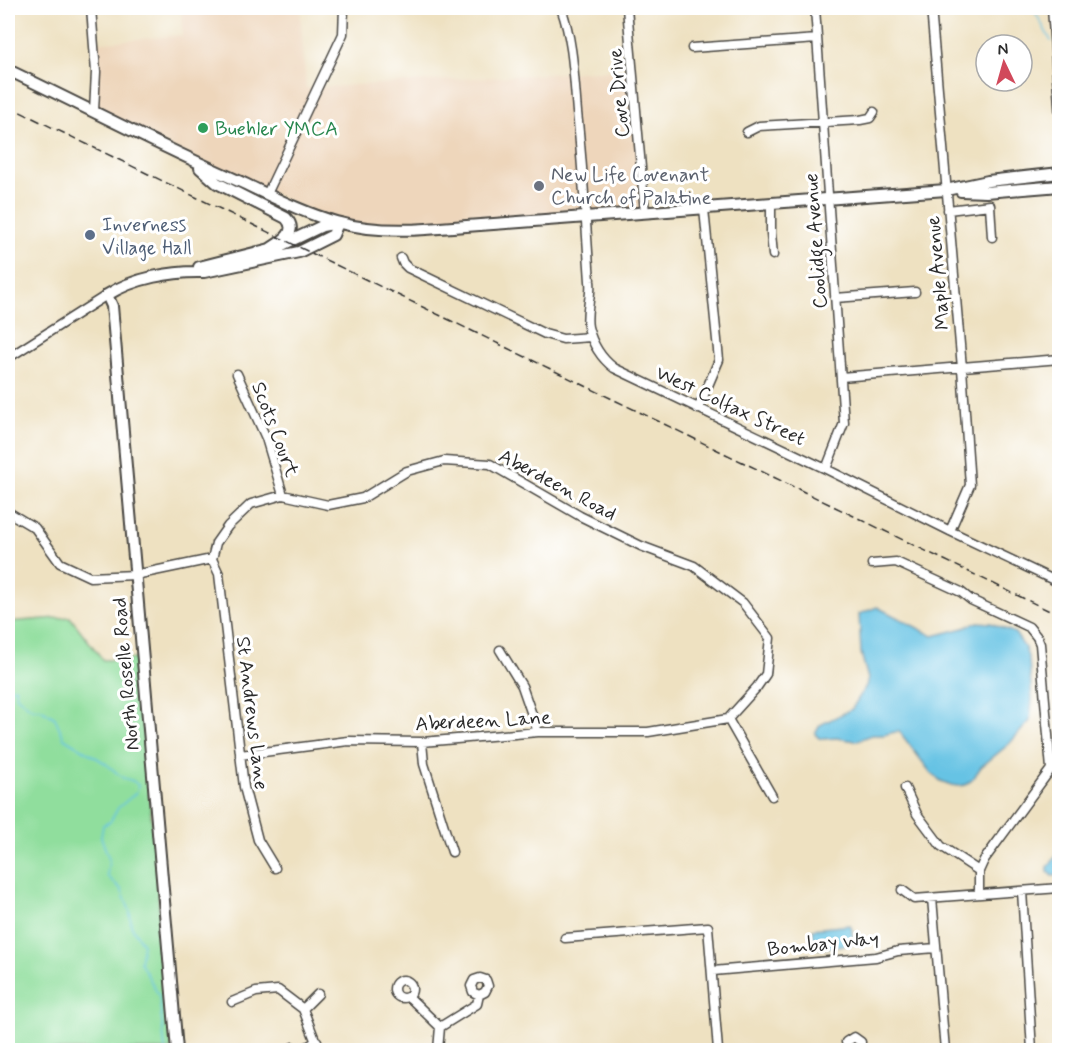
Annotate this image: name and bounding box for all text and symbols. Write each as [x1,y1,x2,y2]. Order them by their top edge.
north arrow [974,33,1034,93]
text: N [997,39,1009,60]
street label: Cove Drive [602,47,637,139]
place label: Buehler YMCA [215,116,338,143]
marker: Buehler YMCA [196,121,210,135]
place label: New Life Covenant Church of Palatine [551,162,712,212]
street label: Coolidge Avenue [798,172,837,310]
marker: New Life Covenant Church of Palatine [532,179,546,193]
place label: Inverness Village Hall [102,212,192,262]
street label: Maple Avenue [920,215,957,331]
marker: Inverness Village Hall [83,228,97,242]
street label: West Colfax Street [651,360,810,453]
street label: Scots Court [244,378,305,481]
street label: Aberdeen Road [493,443,621,528]
street label: North Roselle Road [106,596,147,752]
street label: St Andrews Lane [229,635,274,792]
street label: Aberdeen Lane [415,704,552,739]
street label: Bombay Way [766,925,880,964]

